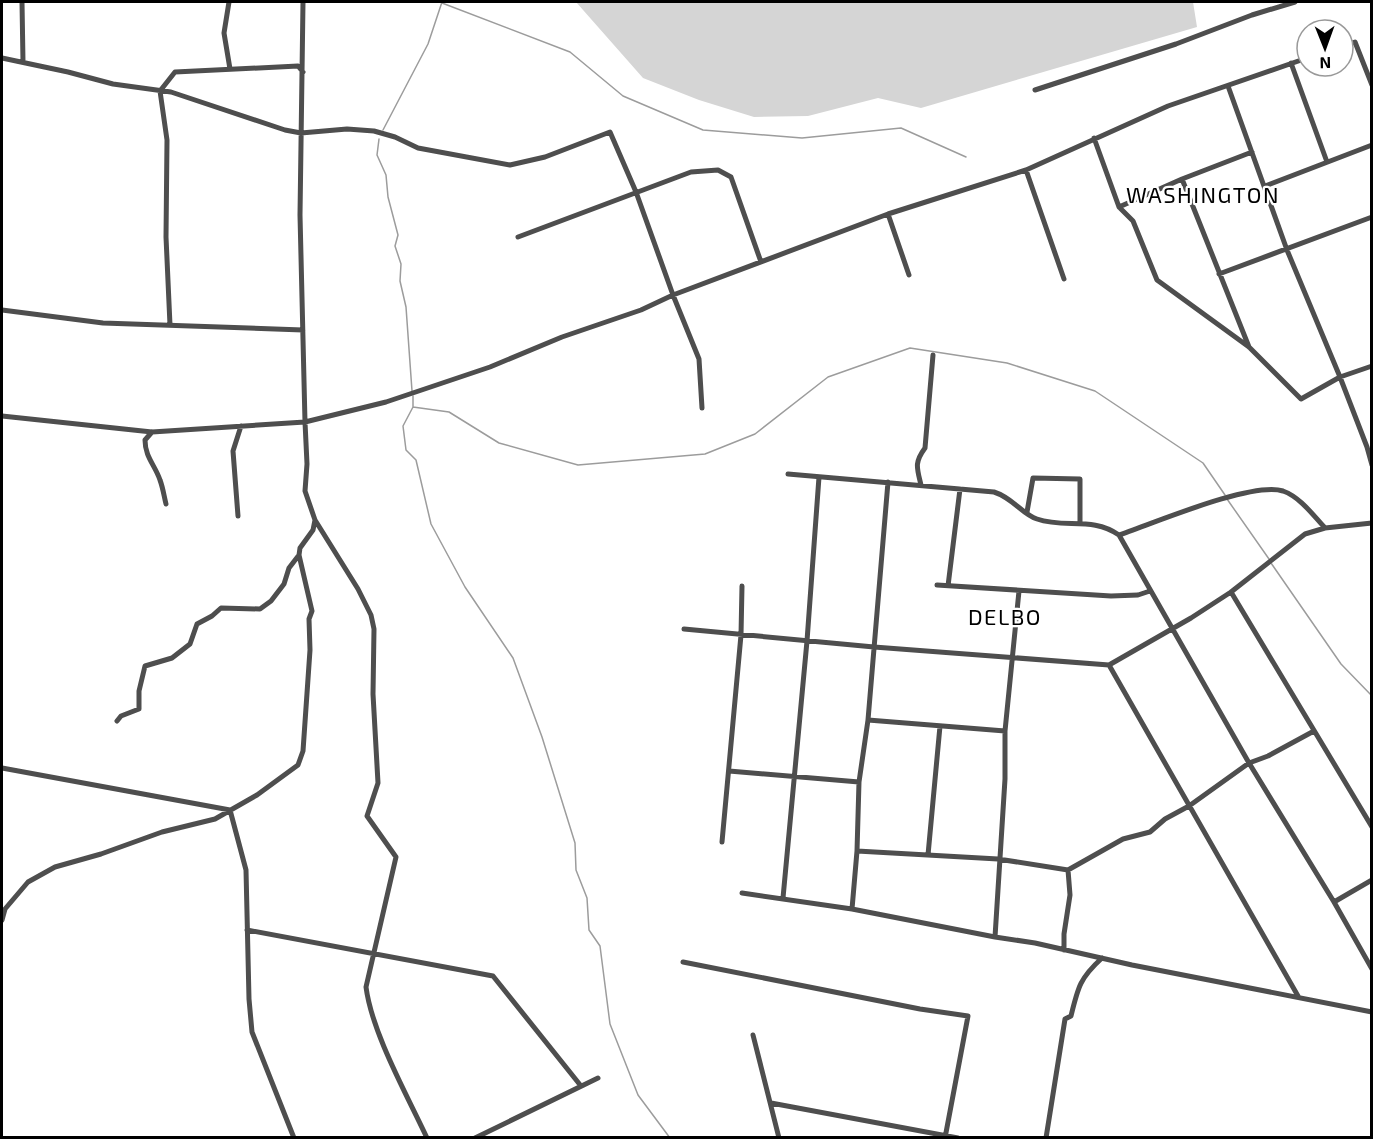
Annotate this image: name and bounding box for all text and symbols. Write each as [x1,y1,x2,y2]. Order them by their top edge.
north arrow [1295,18,1355,78]
text: N [1319,54,1331,73]
district label: WASHINGTON [1126,181,1280,207]
district label: DELBO [968,603,1042,629]

